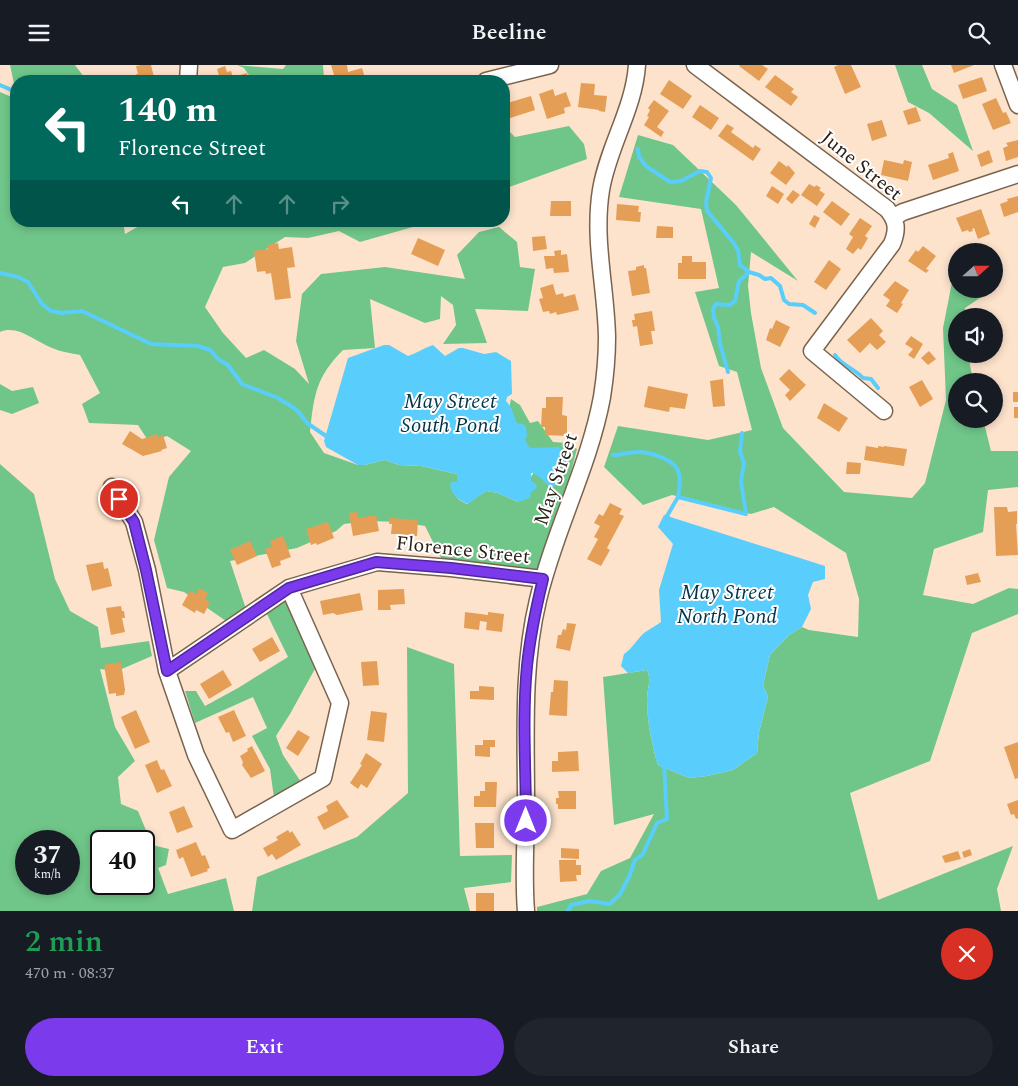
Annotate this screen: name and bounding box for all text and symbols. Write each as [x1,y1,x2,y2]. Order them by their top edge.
text: Beeline [471,16,547,49]
icon: menu [25,19,53,47]
icon: search [965,19,993,47]
text: 140 m [118,84,217,137]
icon: left [35,95,100,160]
street label: June Street [814,123,909,208]
text: Florence Street [118,132,266,165]
icon: left [167,190,195,218]
icon: ahead [220,190,248,218]
icon: ahead [273,190,301,218]
icon: right [326,190,354,218]
north arrow [948,243,1002,297]
map controls [948,243,1003,428]
button: sound [948,308,1003,363]
button: search [948,373,1003,428]
water label: May Street South Pond [401,386,499,442]
street label: May Street [526,429,586,530]
pin [98,478,140,520]
icon: arrive [105,485,133,513]
street label: Florence Street [394,528,531,572]
water label: May Street North Pond [677,577,777,633]
position arrow [499,794,551,846]
speed limit sign: 40 [90,830,155,895]
text: 37 [33,837,62,875]
text: km/h [34,865,61,884]
text: 2 min [25,919,103,965]
button: close [941,928,993,980]
text: 470 m · 08:37 [25,961,115,985]
button: Exit [25,1018,504,1076]
button: Share [514,1018,993,1076]

